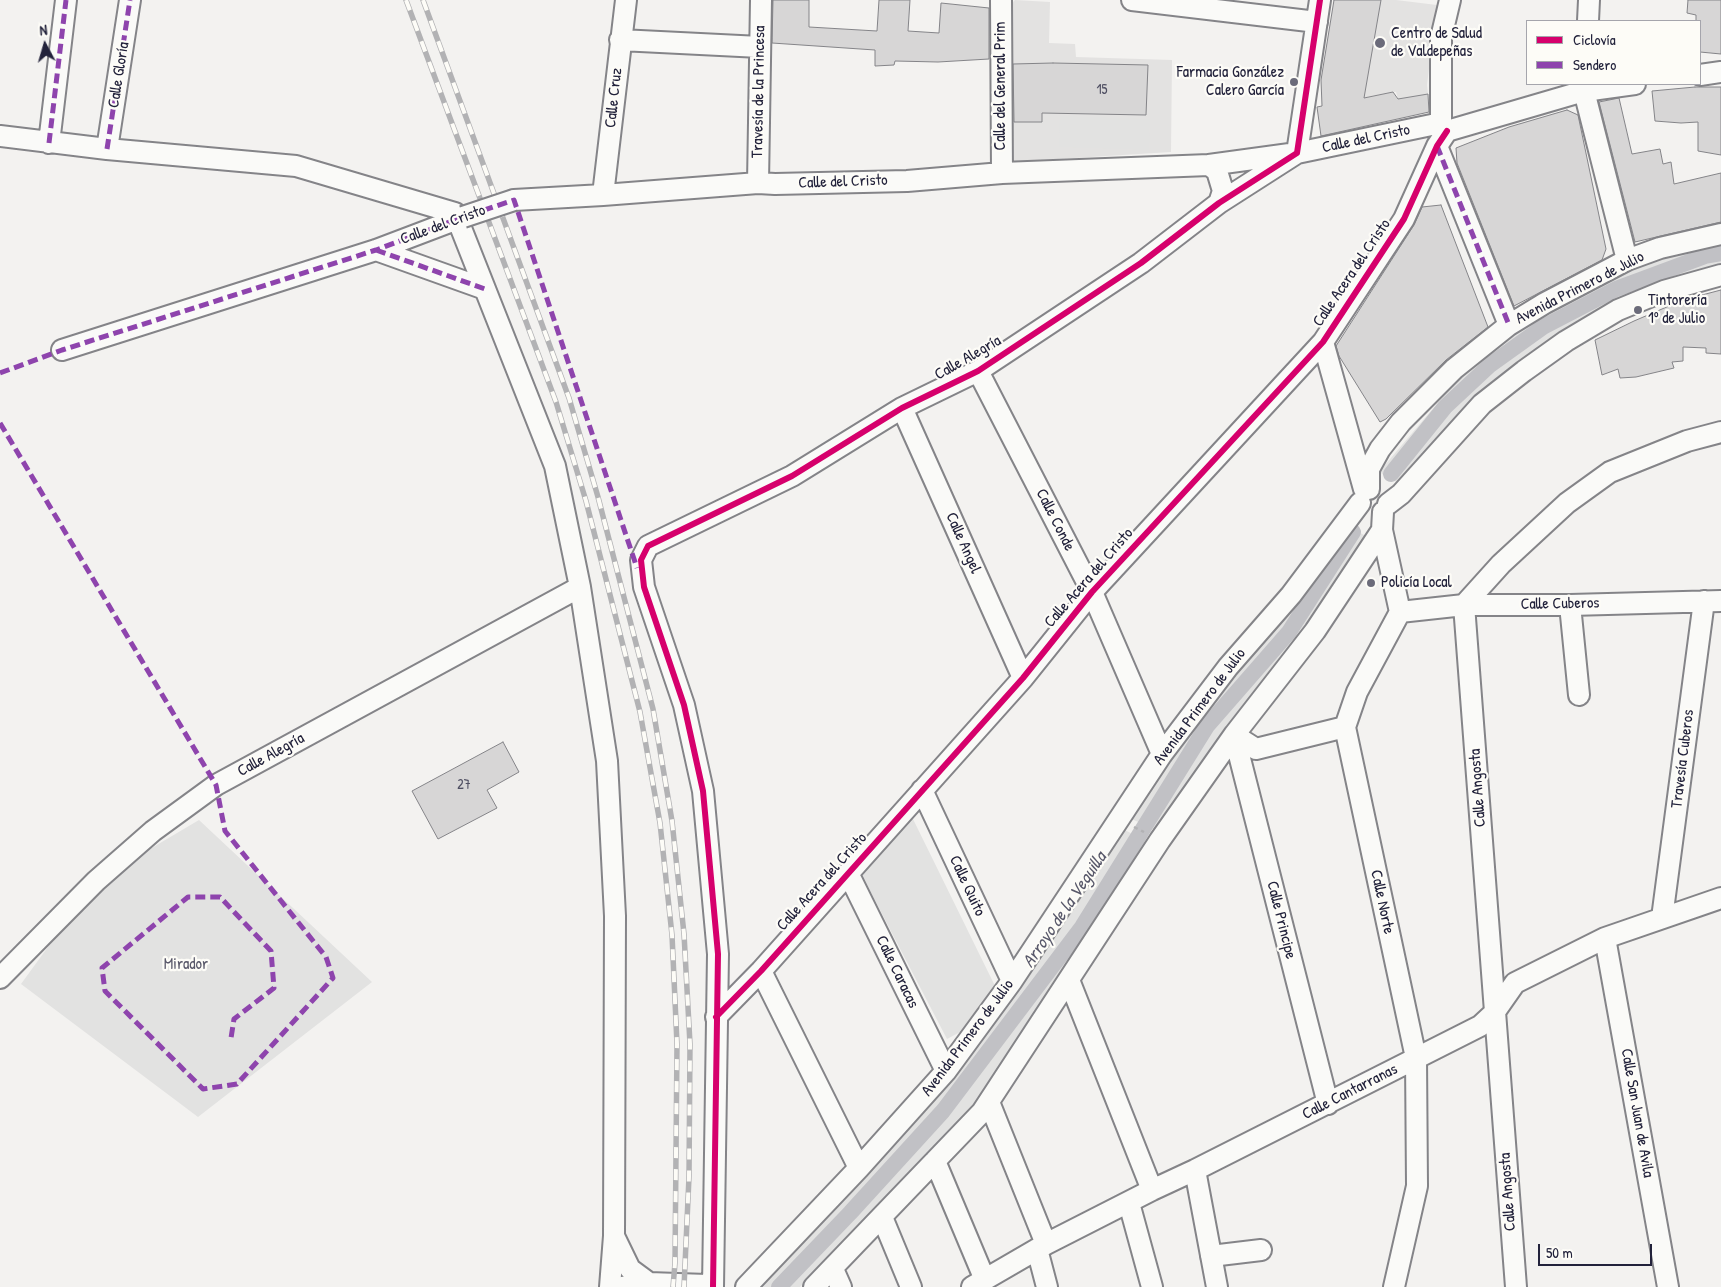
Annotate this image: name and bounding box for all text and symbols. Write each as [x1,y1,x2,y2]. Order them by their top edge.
north arrow [20,20,70,70]
text: N [39,20,48,39]
legend [1526,20,1701,85]
street label: Calle del General Prim [991,22,1011,150]
place label: Centro de Salud de Valdepeñas [1391,24,1482,62]
street label: Travesía de la Princesa [748,26,770,158]
text: Ciclovía [1573,29,1616,50]
marker: Centro de Salud de Valdepeñas [1373,36,1387,50]
street label: Calle Gloría [104,41,134,109]
text: Sendero [1573,54,1616,75]
place label: Farmacia González Calero García [1177,63,1284,101]
street label: Calle Cruz [601,67,627,129]
marker: Farmacia González Calero García [1288,76,1300,88]
house number: 15 [1096,82,1108,98]
street label: Calle del Cristo [1320,120,1412,158]
street label: Calle del Cristo [798,171,888,193]
street label: Calle del Cristo [398,201,488,249]
street label: Calle Acera del Cristo [1309,216,1395,330]
street label: Avenida Primero de Julio [1513,247,1647,329]
place label: Tintorería 1º de Julio [1648,291,1707,329]
marker: Tintorería 1º de Julio [1632,304,1644,316]
street label: Calle Alegría [931,331,1005,385]
street label: Calle Conde [1031,486,1079,554]
street label: Calle Angel [941,510,985,576]
street label: Calle Acera del Cristo [1041,524,1137,632]
place label: Policía Local [1381,573,1452,593]
marker: Policía Local [1365,577,1377,589]
street label: Calle Cuberos [1520,594,1600,614]
street label: Avenida Primero de Julio [1150,645,1250,769]
street label: Travesía Cuberos [1667,709,1699,809]
street label: Calle Alegría [234,729,308,781]
street label: Calle Angosta [1466,748,1490,828]
house number: 27 [457,777,471,793]
street label: Calle Acera del Cristo [773,829,871,935]
water label: Arroyo de la Veguilla [1018,848,1112,972]
street label: Calle Quito [945,853,989,919]
street label: Calle Norte [1366,868,1398,936]
street label: Calle Principe [1262,879,1300,961]
street label: Calle Caracas [871,933,923,1011]
park label: Mirador [164,955,208,975]
street label: Avenida Primero de Julio [918,976,1018,1100]
street label: Calle San Juan de Avila [1616,1047,1658,1179]
street label: Calle Cantarranas [1299,1060,1401,1124]
street label: Calle Angosta [1496,1152,1520,1232]
scale bar [1541,1234,1655,1266]
text: 50 m [1546,1242,1573,1263]

